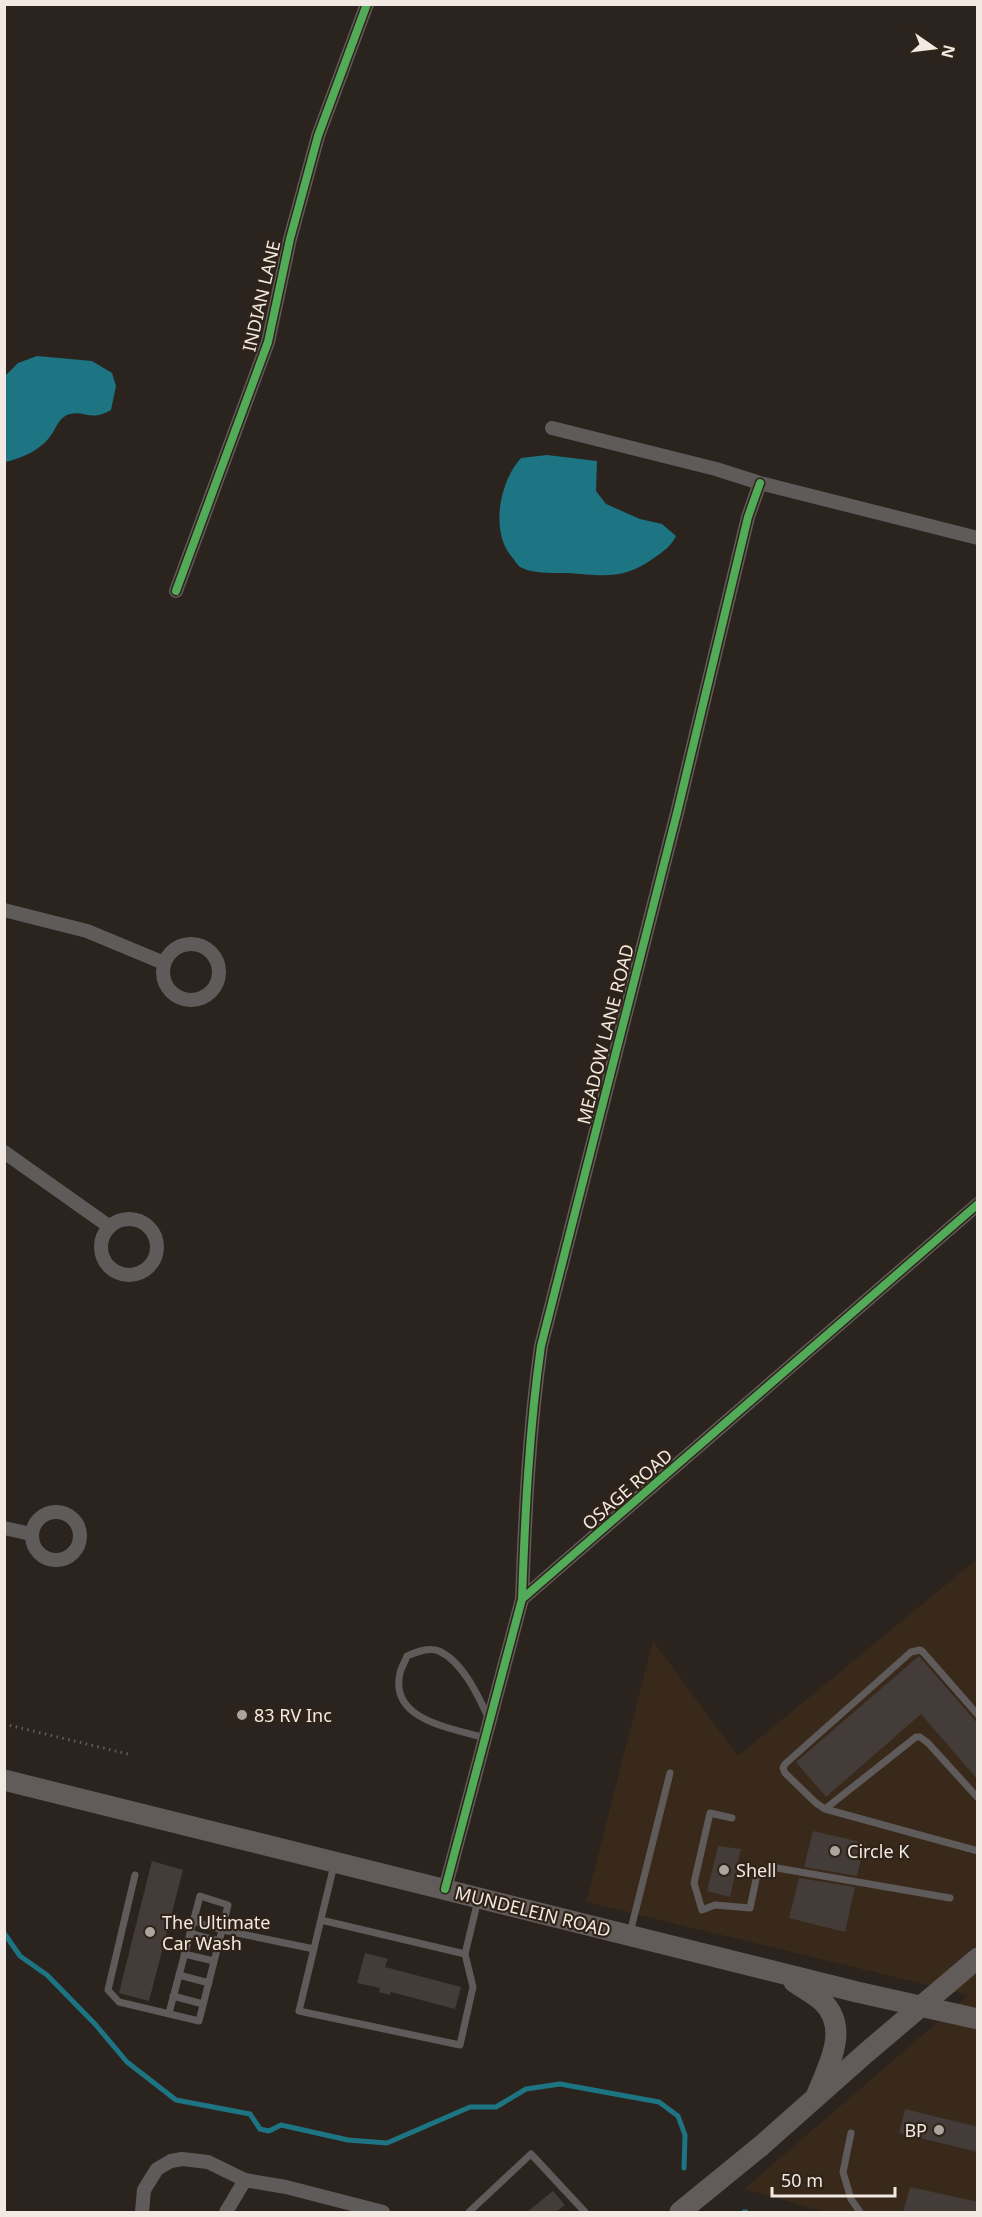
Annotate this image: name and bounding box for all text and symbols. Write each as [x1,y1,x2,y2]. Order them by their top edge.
north arrow [904,18,964,78]
text: N [936,43,961,61]
street label: INDIAN LANE [237,238,285,354]
street label: MEADOW LANE ROAD [571,941,639,1127]
street label: OSAGE ROAD [577,1443,677,1535]
place label: 83 RV Inc [254,1703,332,1727]
marker: 83 RV Inc [235,1708,249,1722]
place label: Circle K [847,1839,910,1863]
marker: Circle K [828,1844,842,1858]
place label: Shell [736,1858,776,1882]
marker: Shell [717,1863,731,1877]
street label: MUNDELEIN ROAD [453,1880,613,1942]
place label: The Ultimate Car Wash [162,1910,271,1955]
marker: The Ultimate Car Wash [143,1925,157,1939]
place label: BP [904,2118,927,2142]
marker: BP [932,2123,946,2137]
scale bar [772,2160,895,2198]
text: 50 m [781,2168,823,2192]

